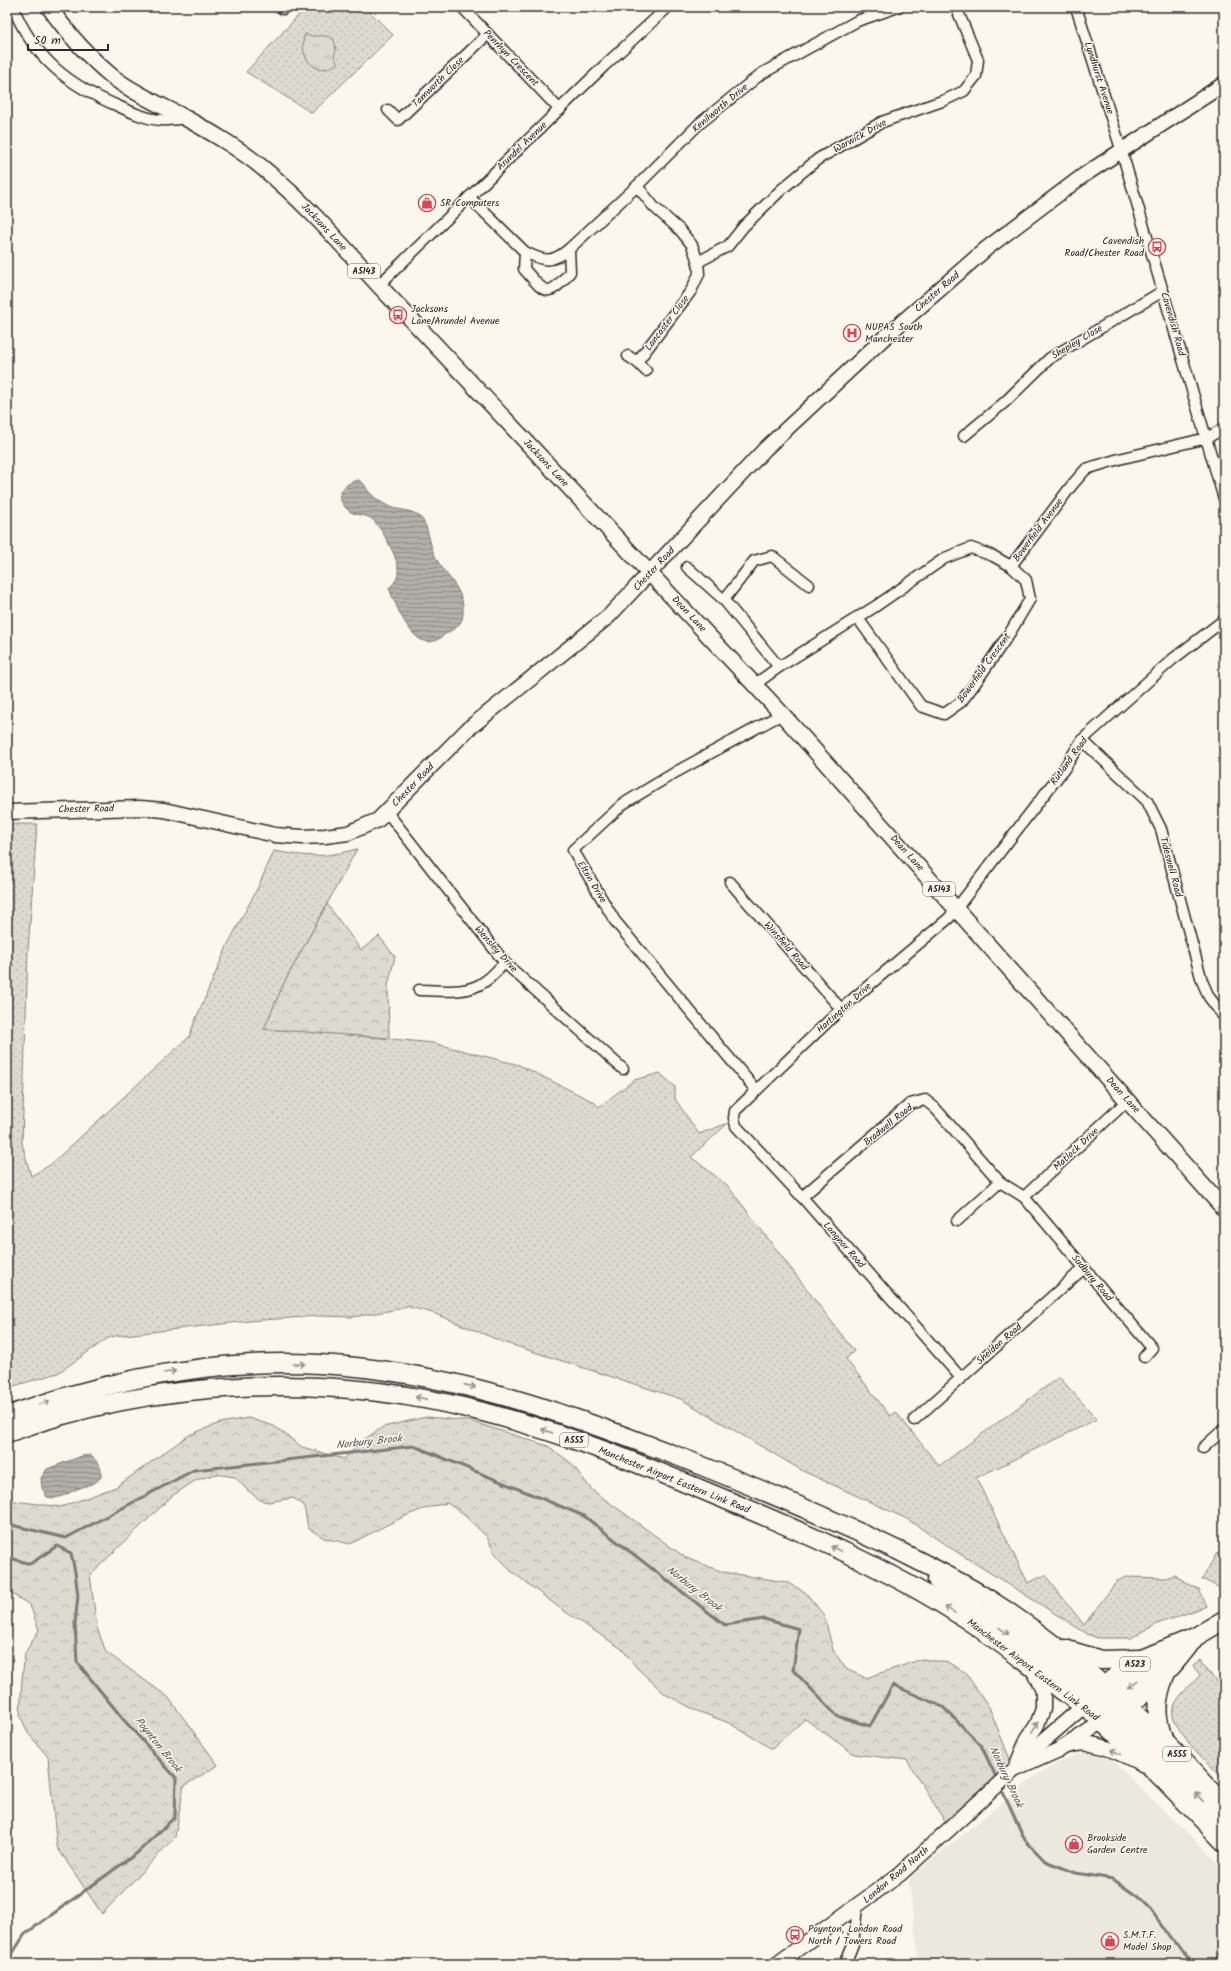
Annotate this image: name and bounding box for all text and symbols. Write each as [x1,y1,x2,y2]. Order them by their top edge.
scale bar [28,26,108,52]
street label: Penrhyn Crescent [479,26,543,90]
text: 50 m [34,31,61,50]
street label: Lyndhurst Avenue [1080,40,1118,117]
street label: Tamworth Close [408,52,468,111]
street label: Kenilworth Drive [688,79,752,136]
street label: Warwick Drive [830,114,890,157]
street label: Arundel Avenue [493,117,551,174]
shop icon: SR Computers [417,193,437,213]
place label: SR Computers [440,195,500,211]
street label: Jacksons Lane [297,199,351,255]
place label: Cavendish Road/Chester Road [1065,233,1145,261]
bus stop icon: Cavendish Road/Chester Road [1147,237,1167,257]
road number: A5143 [348,264,380,278]
street label: Chester Road [911,267,964,316]
street label: Cavendish Road [1156,290,1190,359]
street label: Lancaster Close [641,291,694,354]
place label: Jacksons Lane/Arundel Avenue [411,301,500,329]
bus stop icon: Jacksons Lane/Arundel Avenue [388,305,408,325]
place label: NUPAS South Manchester [865,319,922,347]
street label: Shepley Close [1048,320,1106,364]
hospital icon: NUPAS South Manchester [842,323,862,343]
street label: Jacksons Lane [519,435,573,491]
street label: Bowerfield Avenue [1009,494,1068,565]
street label: Chester Road [629,542,680,595]
street label: Dean Lane [668,592,711,636]
street label: Bowerfield Crescent [953,630,1015,706]
street label: Rutland Road [1046,733,1093,788]
street label: Chester Road [388,759,439,811]
street label: Chester Road [58,800,115,817]
street label: Dean Lane [886,831,928,875]
street label: Tideswell Road [1155,835,1187,900]
street label: Elton Drive [573,858,611,907]
road number: A5143 [923,882,955,896]
street label: Winsfield Road [760,918,813,975]
street label: Wensley Drive [471,922,522,976]
street label: Hartington Drive [813,978,876,1037]
street label: Dean Lane [1102,1073,1144,1117]
street label: Bradwell Road [860,1099,917,1150]
street label: Matlock Drive [1050,1123,1103,1174]
street label: Longnor Road [819,1218,869,1273]
street label: Sudbury Road [1067,1251,1117,1306]
street label: Sheldon Road [972,1319,1026,1369]
one-way arrow [292,1360,305,1368]
one-way arrow [163,1368,176,1376]
one-way arrow [463,1383,476,1391]
one-way arrow [415,1394,428,1402]
one-way arrow [37,1399,50,1406]
one-way arrow [541,1427,554,1434]
water label: Norbury Brook [335,1429,405,1454]
road number: A555 [560,1433,588,1447]
street label: Manchester Airport Eastern Link Road [596,1442,753,1518]
one-way arrow [830,1545,842,1552]
water label: Norbury Brook [662,1562,727,1618]
one-way arrow [944,1606,956,1614]
street label: Manchester Airport Eastern Link Road [963,1615,1103,1726]
one-way arrow [998,1627,1009,1635]
road number: A523 [1120,1657,1150,1671]
one-way arrow [1128,1680,1139,1688]
water label: Poynton Brook [130,1713,187,1778]
one-way arrow [1032,1721,1040,1733]
water label: Norbury Brook [984,1743,1029,1812]
road number: A555 [1163,1747,1191,1761]
one-way arrow [1111,1748,1123,1755]
one-way arrow [1194,1792,1203,1802]
place label: Brookside Garden Centre [1087,1830,1148,1858]
shop icon: Brookside Garden Centre [1064,1834,1084,1854]
street label: London Road North [859,1842,933,1908]
place label: Poynton, London Road North / Towers Road [808,1921,903,1949]
bus stop icon: Poynton, London Road North / Towers Road [785,1925,805,1945]
place label: S.M.T.F. Model Shop [1123,1927,1172,1955]
shop icon: S.M.T.F. Model Shop [1100,1931,1120,1951]

